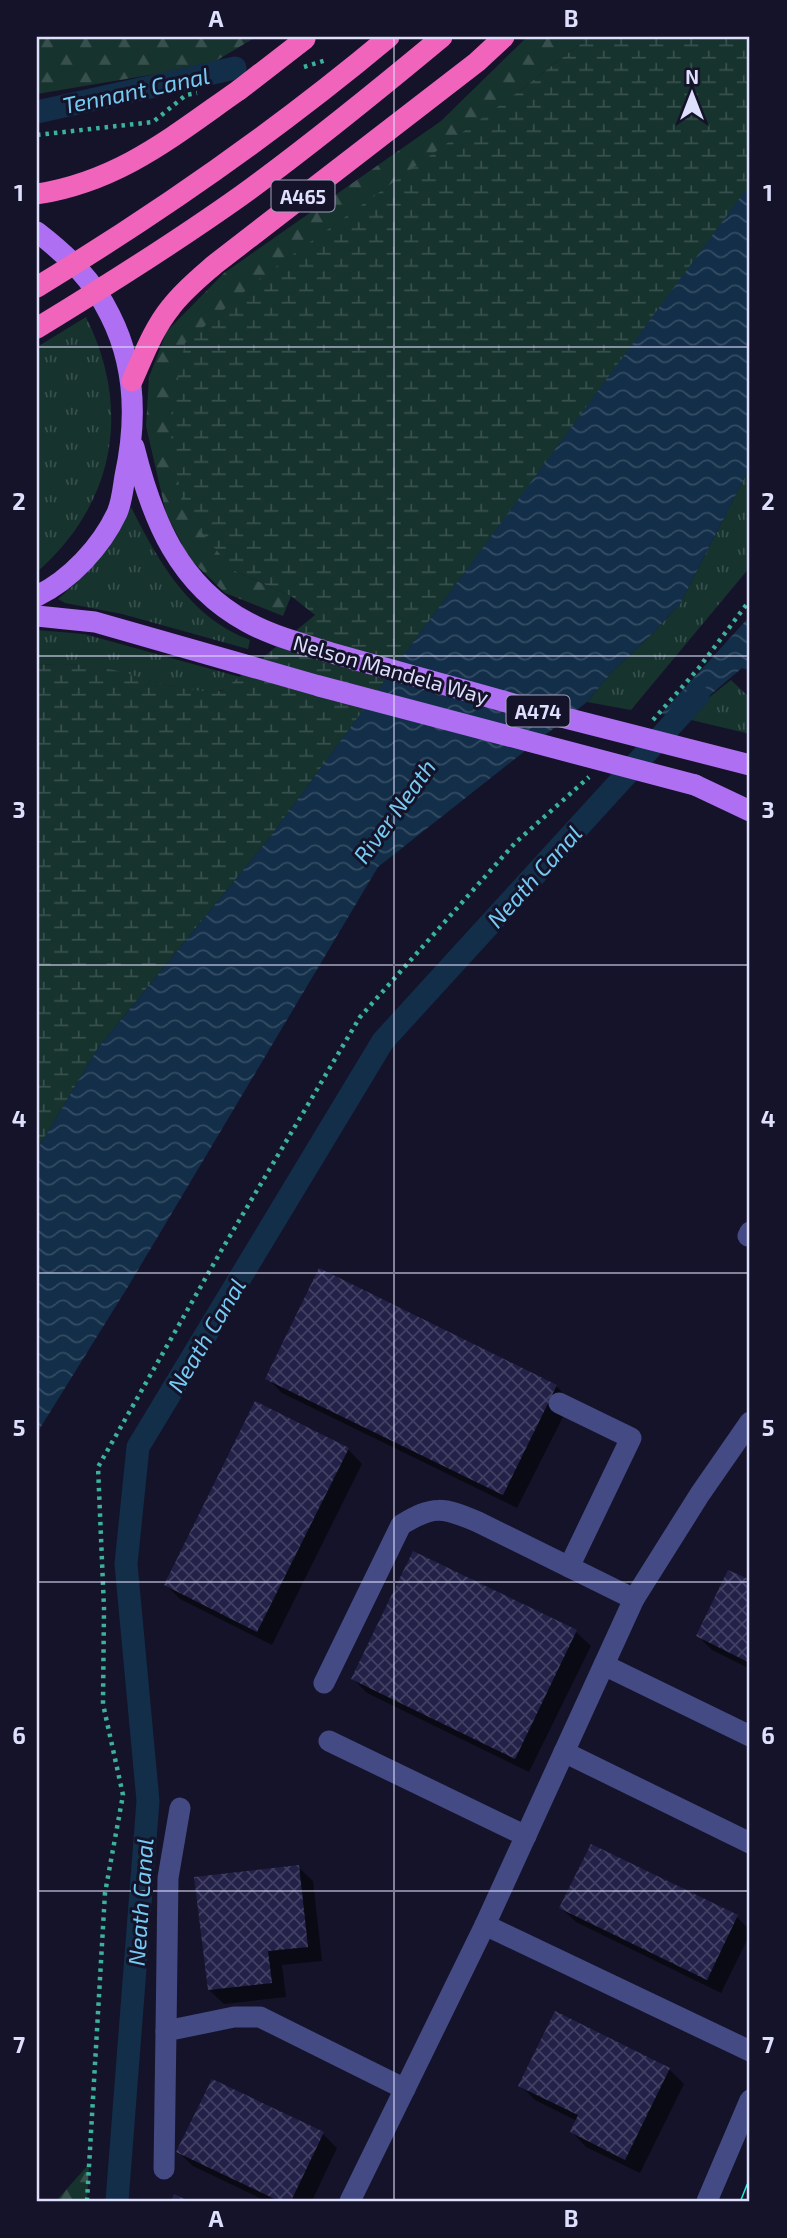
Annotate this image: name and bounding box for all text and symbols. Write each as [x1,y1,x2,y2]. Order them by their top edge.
text: A [208,4,224,32]
text: B [564,4,578,32]
north arrow [658,60,728,130]
water label: Tennant Canal [60,61,212,119]
text: N [685,65,699,88]
text: 1 [14,178,24,206]
text: 1 [763,178,773,206]
road number: A465 [272,180,334,212]
text: 2 [12,487,26,515]
text: 2 [761,487,775,515]
street label: Nelson Mandela Way [291,629,491,709]
road number: A474 [506,696,570,726]
water label: River Neath [347,753,441,869]
text: 3 [12,795,26,823]
text: 3 [761,795,775,823]
water label: Neath Canal [481,819,587,933]
text: 4 [12,1104,26,1132]
text: 4 [761,1104,775,1132]
water label: Neath Canal [161,1273,251,1397]
text: 5 [13,1413,25,1441]
text: 5 [762,1413,774,1441]
text: 6 [12,1721,26,1749]
text: 6 [761,1721,775,1749]
water label: Neath Canal [122,1837,158,1967]
text: 7 [13,2030,25,2058]
text: 7 [762,2030,774,2058]
text: A [208,2204,224,2232]
text: B [564,2204,578,2232]

